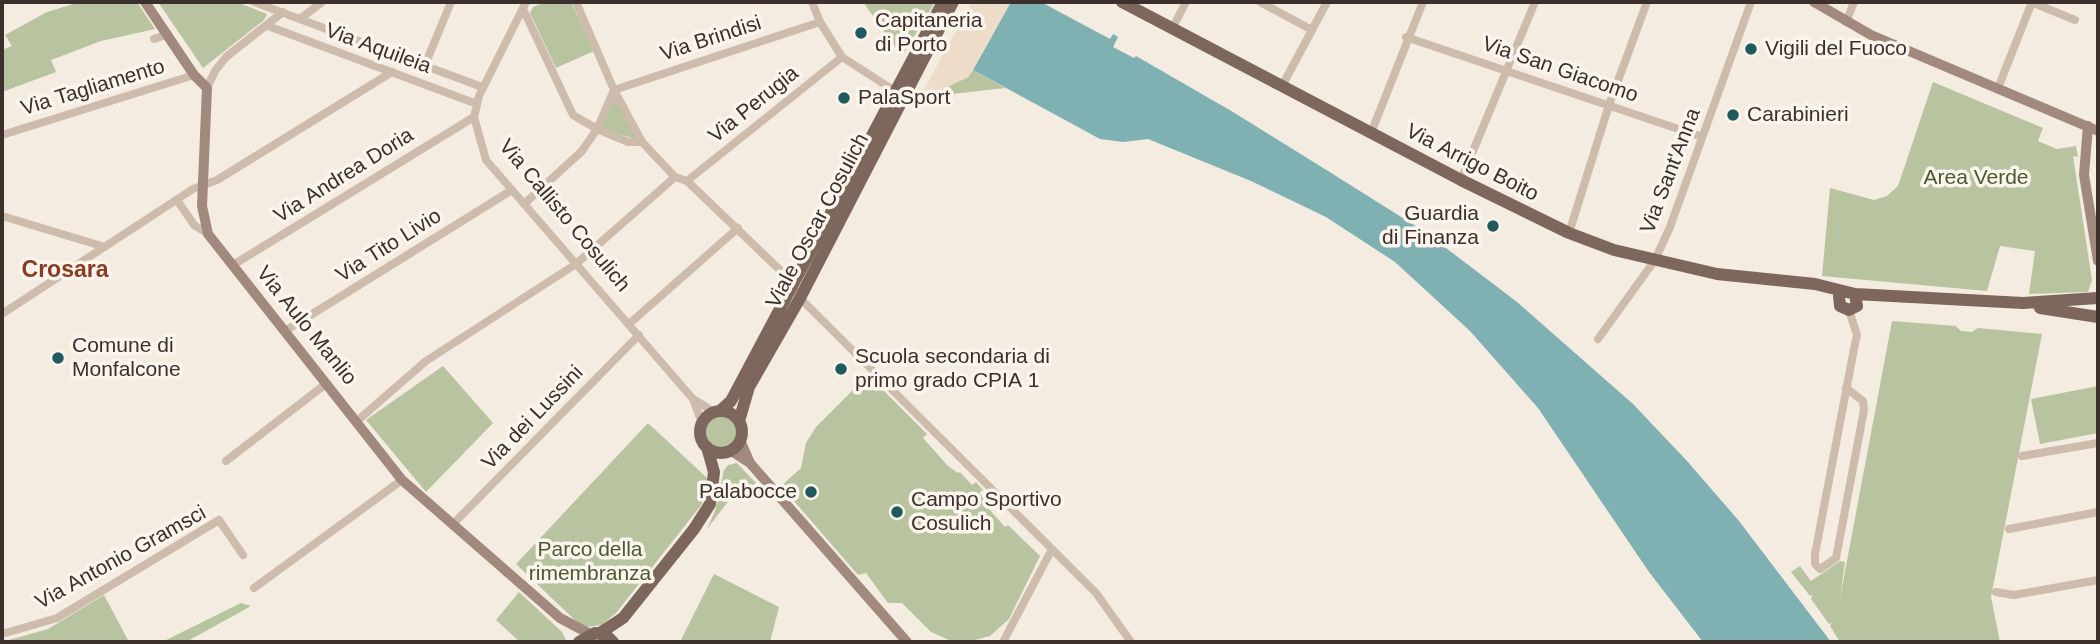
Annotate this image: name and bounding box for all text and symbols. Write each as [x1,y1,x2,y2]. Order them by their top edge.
place label: Capitaneria di Porto [875,8,982,58]
street label: Via Brindisi [657,11,765,67]
street label: Via Aquileia [322,18,434,80]
marker: Capitaneria di Porto [853,25,869,41]
street label: Via San Giacomo [1479,32,1641,108]
place label: Vigili del Fuoco [1765,36,1907,62]
marker: Vigili del Fuoco [1743,41,1759,57]
street label: Via Tagliamento [18,54,168,122]
street label: Via Perugia [704,61,804,149]
place label: PalaSport [858,85,950,111]
marker: PalaSport [836,90,852,106]
place label: Carabinieri [1747,102,1849,128]
street label: Via Sant'Anna [1636,105,1706,237]
marker: Carabinieri [1725,107,1741,123]
street label: Via Arrigo Boito [1401,119,1543,207]
street label: Via Andrea Doria [270,123,418,229]
street label: Viale Oscar Cosulich [761,129,875,313]
street label: Via Callisto Cosulich [493,135,635,297]
park label: Area Verde [1923,165,2029,191]
place label: Guardia di Finanza [1382,201,1479,251]
street label: Via Tito Livio [332,204,446,288]
marker: Guardia di Finanza [1485,218,1501,234]
district label: Crosara [22,257,108,285]
street label: Via Aulo Manlio [250,262,362,390]
place label: Comune di Monfalcone [72,333,181,383]
place label: Scuola secondaria di primo grado CPIA 1 [855,344,1050,394]
marker: Comune di Monfalcone [50,350,66,366]
street label: Via dei Lussini [477,361,589,475]
marker: Scuola secondaria di primo grado CPIA 1 [833,361,849,377]
place label: Palabocce [699,479,797,505]
marker: Palabocce [803,484,819,500]
place label: Campo Sportivo Cosulich [911,487,1062,537]
street label: Via Antonio Gramsci [31,501,211,615]
marker: Campo Sportivo Cosulich [889,504,905,520]
park label: Parco della rimembranza [529,537,651,587]

